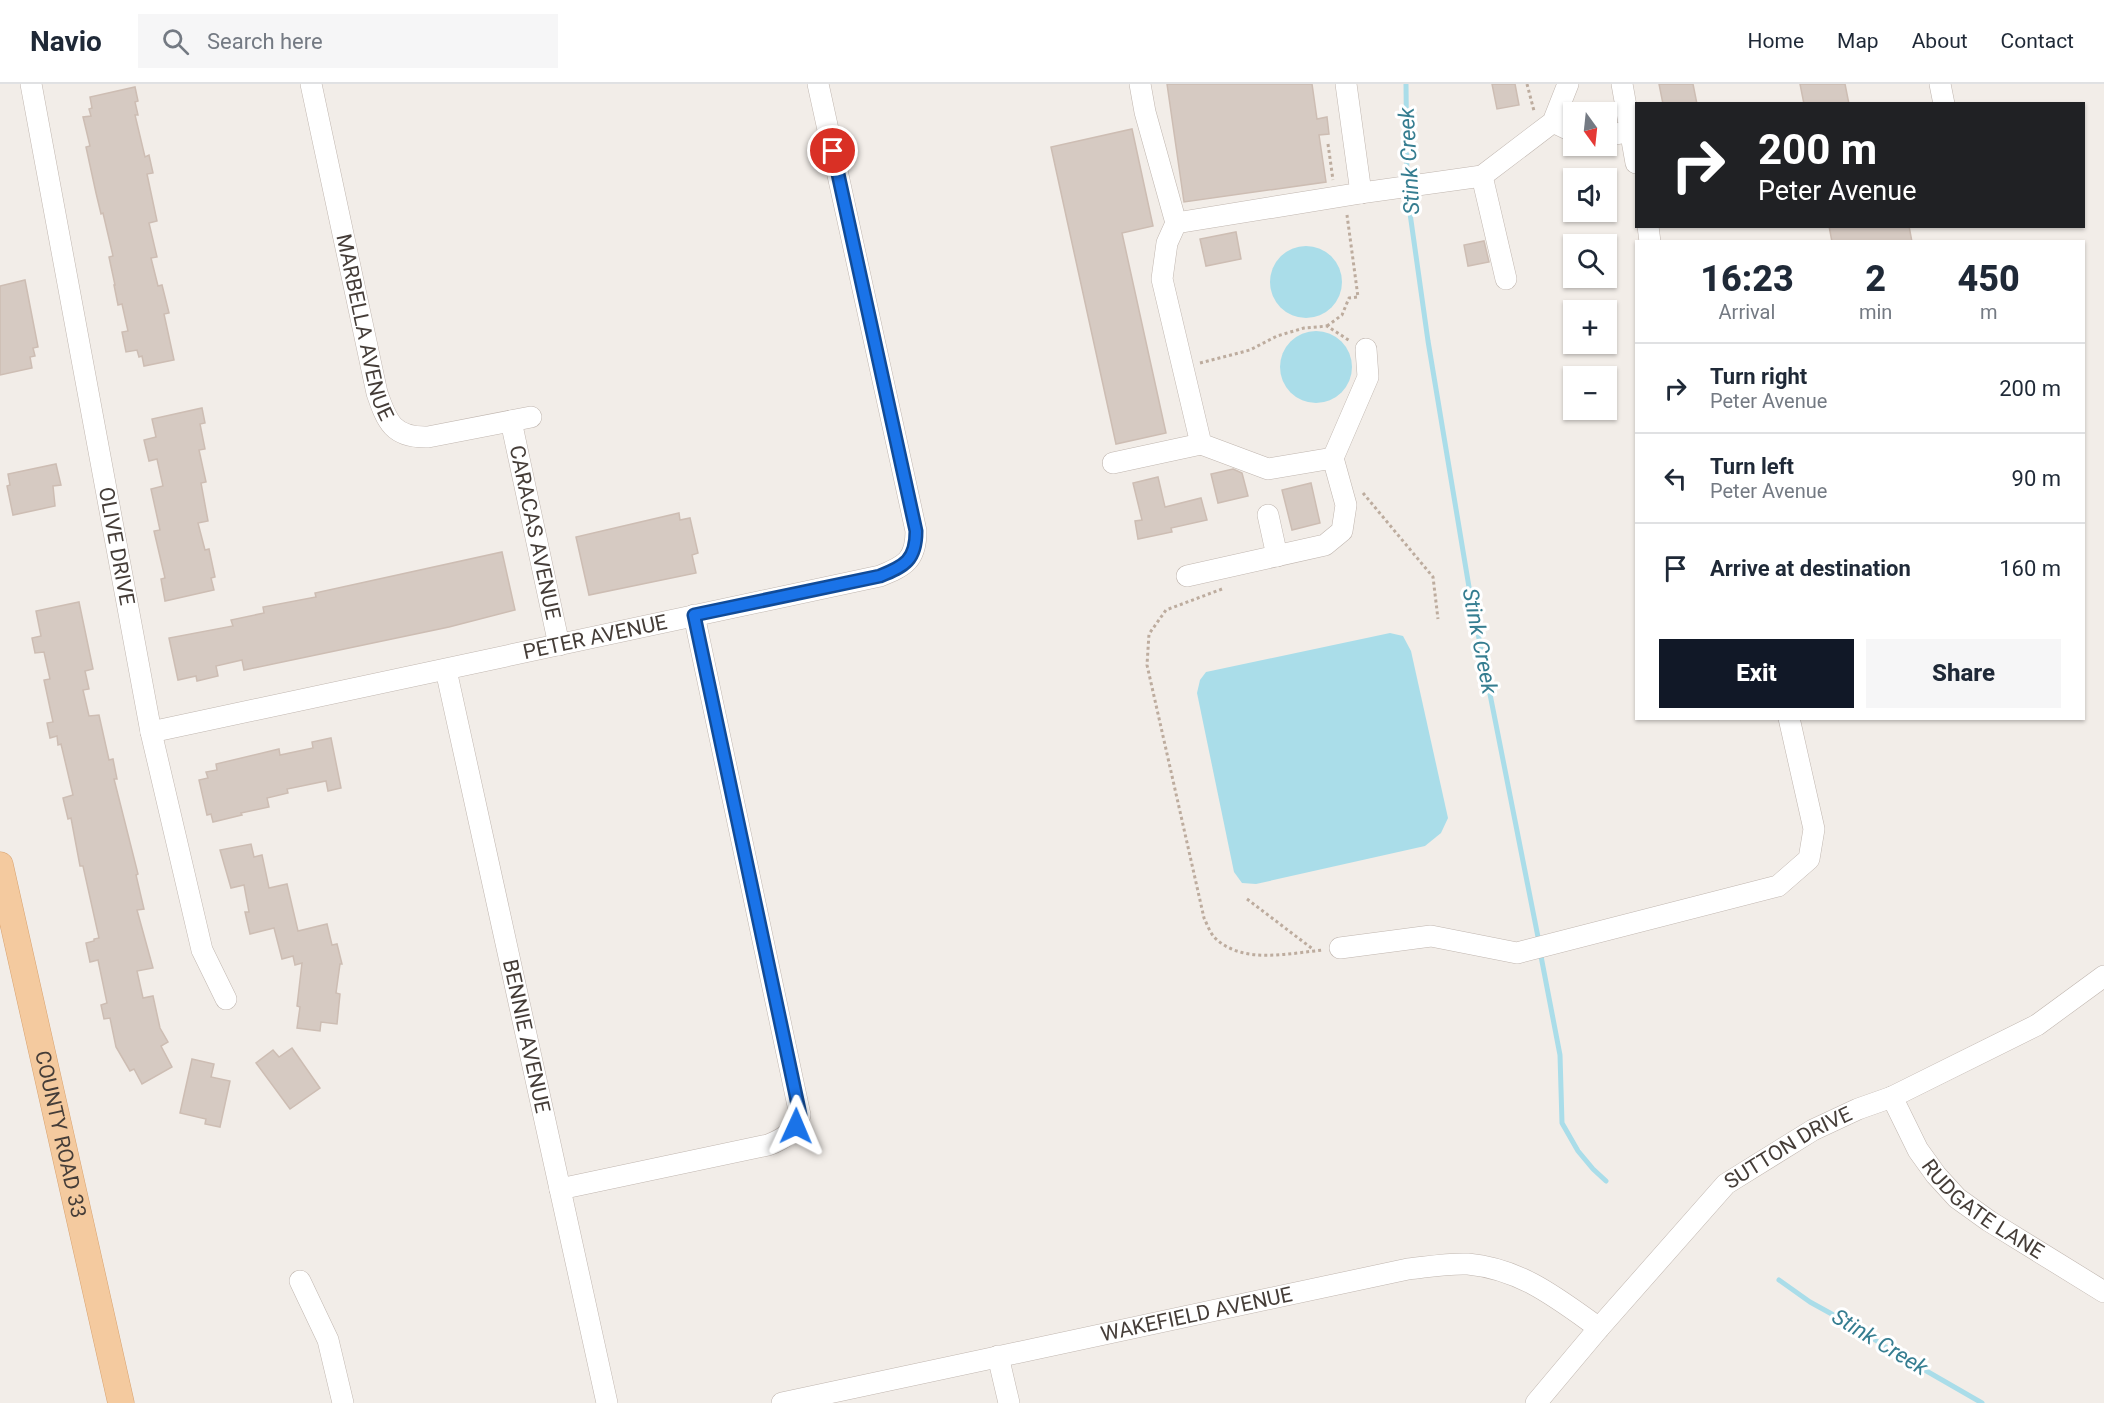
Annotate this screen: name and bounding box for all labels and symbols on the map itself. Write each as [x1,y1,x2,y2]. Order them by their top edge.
north arrow [1563,102,1617,156]
water label: Stink Creek [1394,106,1424,215]
pin [807,125,858,176]
street label: MARBELLA AVENUE [331,232,398,425]
street label: CARACAS AVENUE [505,443,565,622]
street label: OLIVE DRIVE [94,485,139,607]
water label: Stink Creek [1458,586,1503,697]
street label: PETER AVENUE [521,610,669,664]
street label: BENNIE AVENUE [498,957,555,1115]
street label: COUNTY ROAD 33 [30,1048,91,1220]
position arrow [764,1094,828,1158]
street label: SUTTON DRIVE [1720,1102,1856,1194]
street label: RUDGATE LANE [1917,1155,2048,1264]
street label: WAKEFIELD AVENUE [1099,1282,1295,1346]
water label: Stink Creek [1828,1304,1933,1381]

